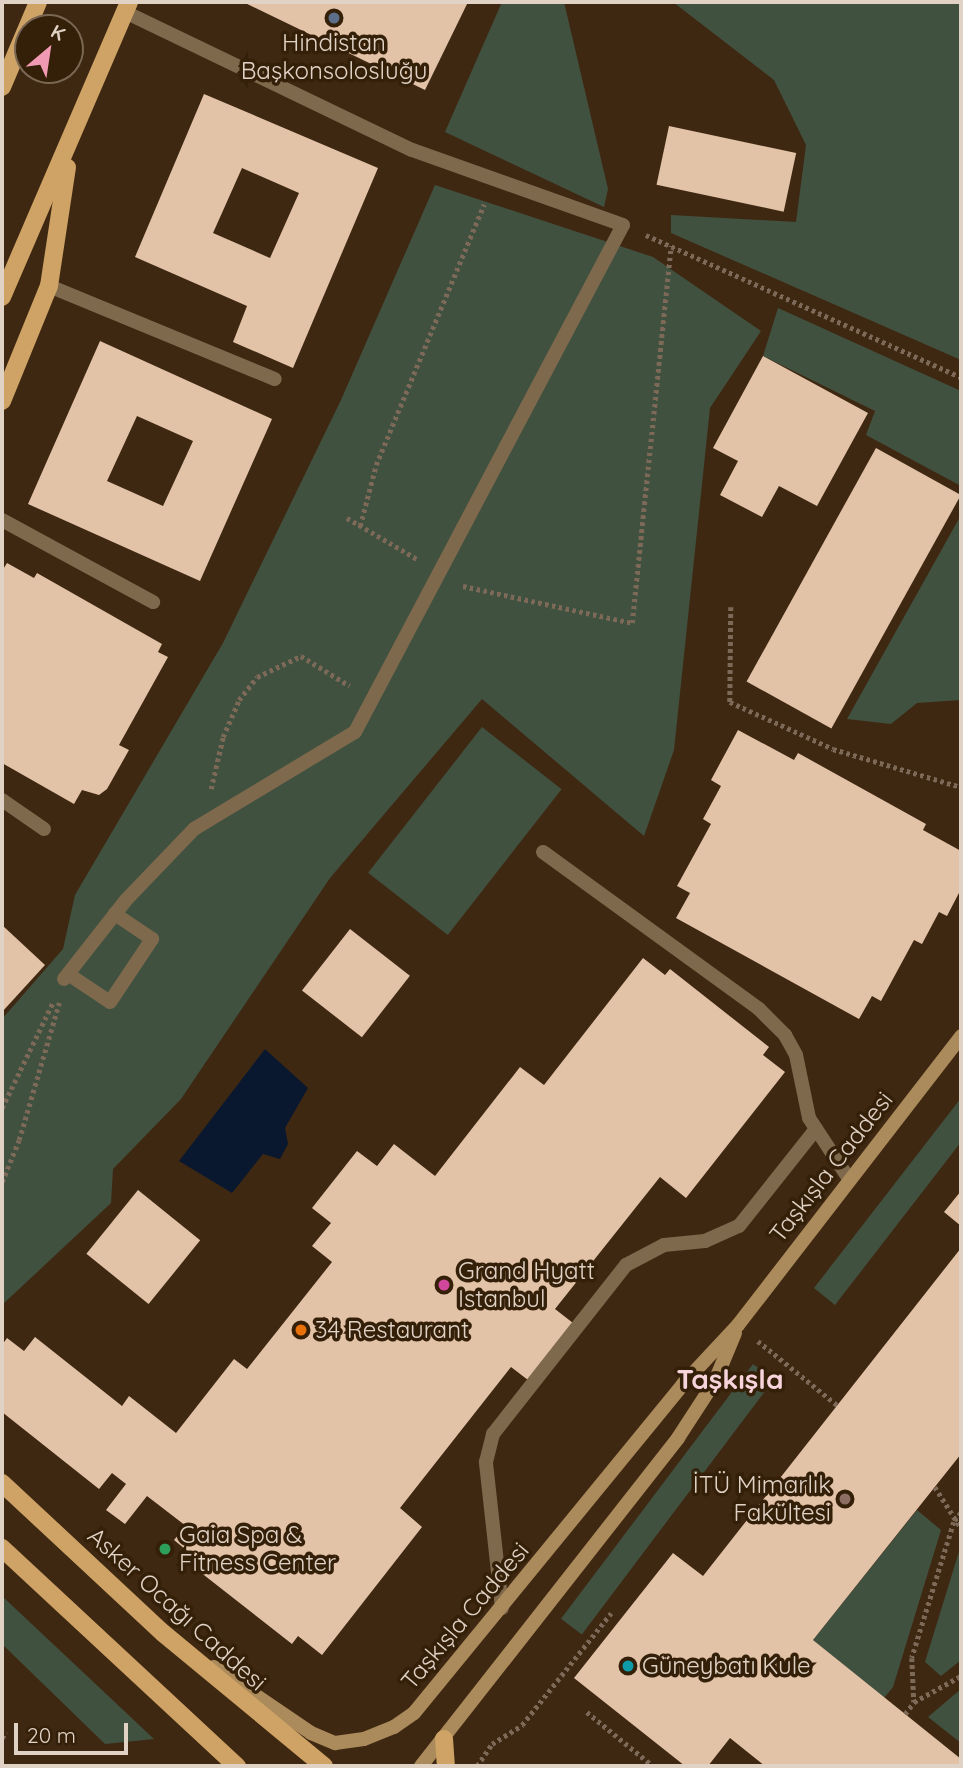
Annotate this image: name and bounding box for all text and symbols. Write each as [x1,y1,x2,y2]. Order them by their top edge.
marker: Hindistan Başkonsolosluğu [326,10,342,26]
north arrow [14,14,84,84]
text: K [47,19,69,46]
place label: Hindistan Başkonsolosluğu [241,29,427,85]
street label: Taşkışla Caddesi [763,1086,899,1248]
place label: Grand Hyatt Istanbul [458,1257,595,1313]
marker: Grand Hyatt Istanbul [436,1277,452,1293]
place label: 34 Restaurant [315,1316,469,1344]
marker: 34 Restaurant [293,1322,309,1338]
district label: Taşkışla [677,1362,783,1396]
place label: İTÜ Mimarlık Fakültesi [693,1471,831,1527]
marker: İTÜ Mimarlık Fakültesi [837,1491,853,1507]
street label: Asker Ocağı Caddesi [82,1521,272,1697]
place label: Gaia Spa & Fitness Center [179,1521,336,1577]
street label: Taşkışla Caddesi [395,1537,535,1695]
marker: Gaia Spa & Fitness Center [157,1541,173,1557]
place label: Güneybatı Kule [642,1652,811,1680]
marker: Güneybatı Kule [620,1658,636,1674]
scale bar [18,1708,131,1752]
text: 20 m [27,1722,76,1748]

